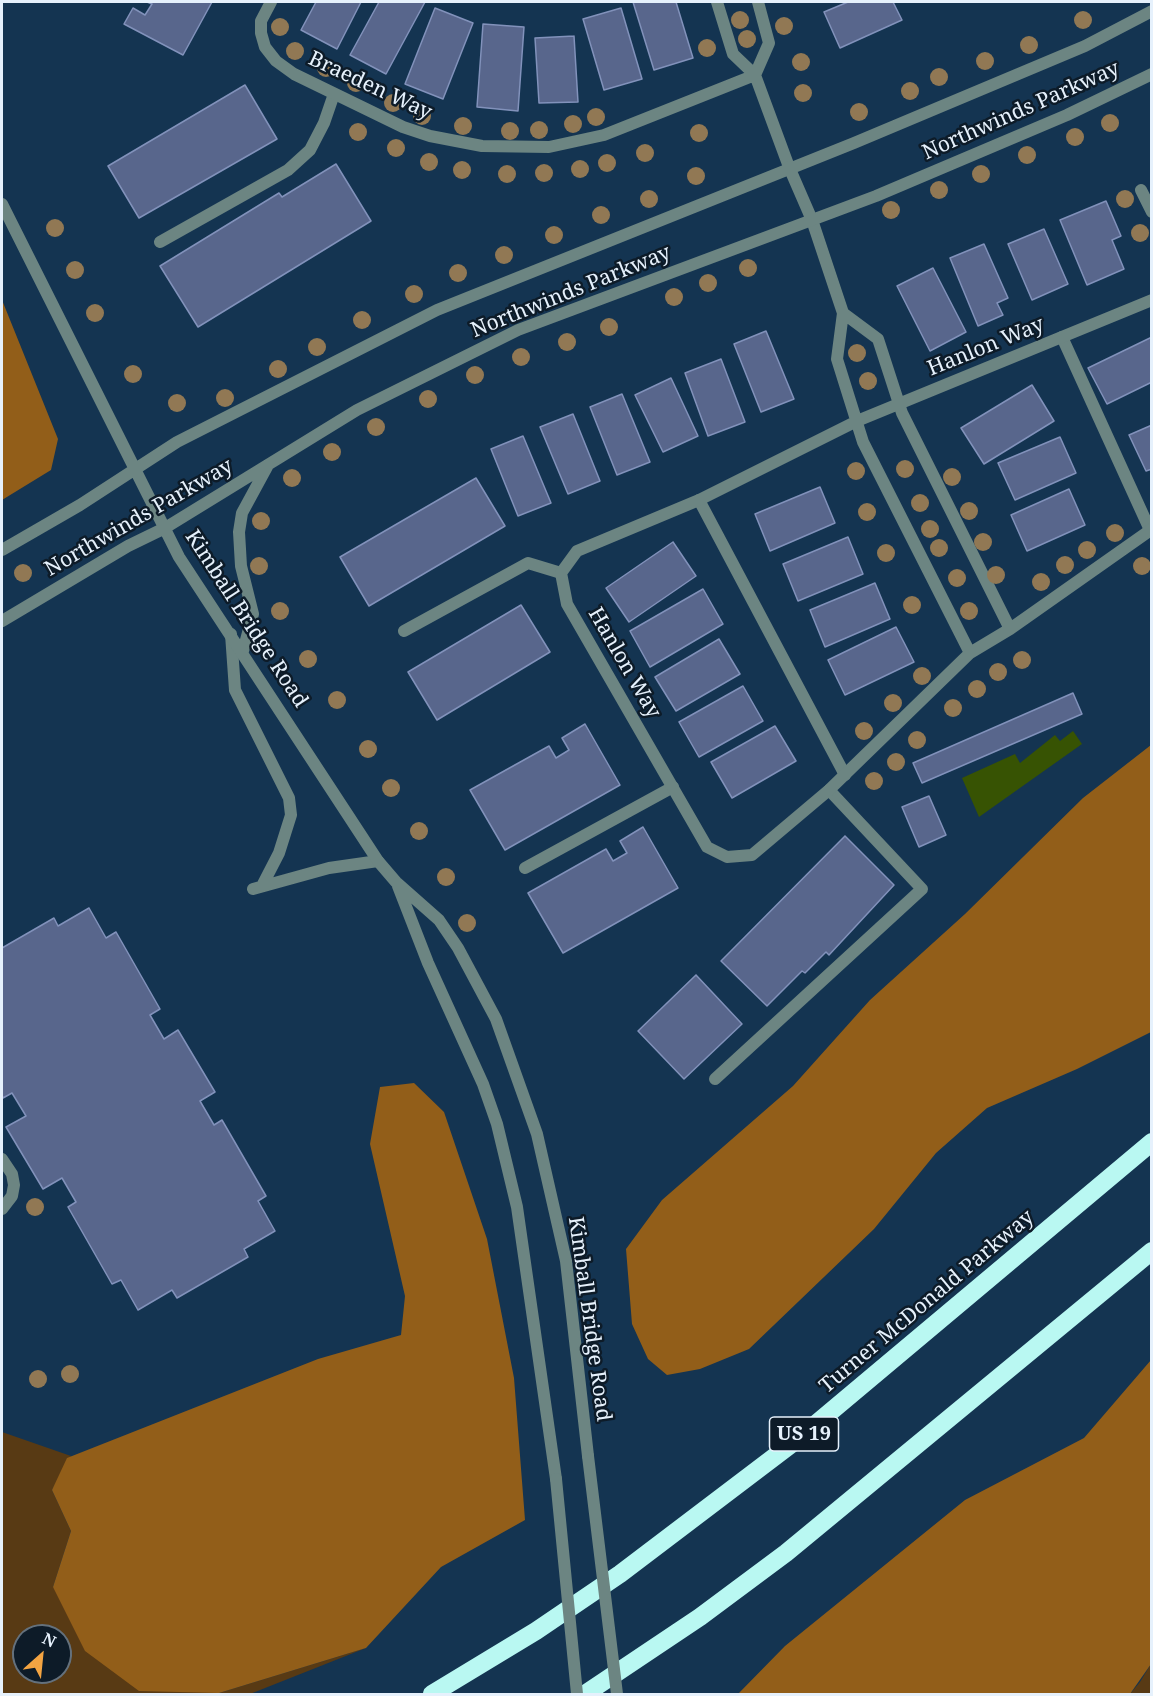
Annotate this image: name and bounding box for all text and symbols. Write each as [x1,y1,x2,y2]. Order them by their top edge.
street label: Braeden Way [304,46,436,126]
street label: Northwinds Parkway [919,56,1123,166]
street label: Northwinds Parkway [468,240,674,344]
street label: Hanlon Way [924,312,1048,382]
street label: Northwinds Parkway [40,454,238,582]
street label: Kimball Bridge Road [179,526,313,712]
street label: Hanlon Way [582,603,666,723]
street label: Turner McDonald Parkway [815,1205,1039,1399]
street label: Kimball Bridge Road [562,1215,616,1423]
road number: US 19 [770,1417,838,1451]
north arrow [12,1624,72,1684]
text: N [39,1627,60,1652]

